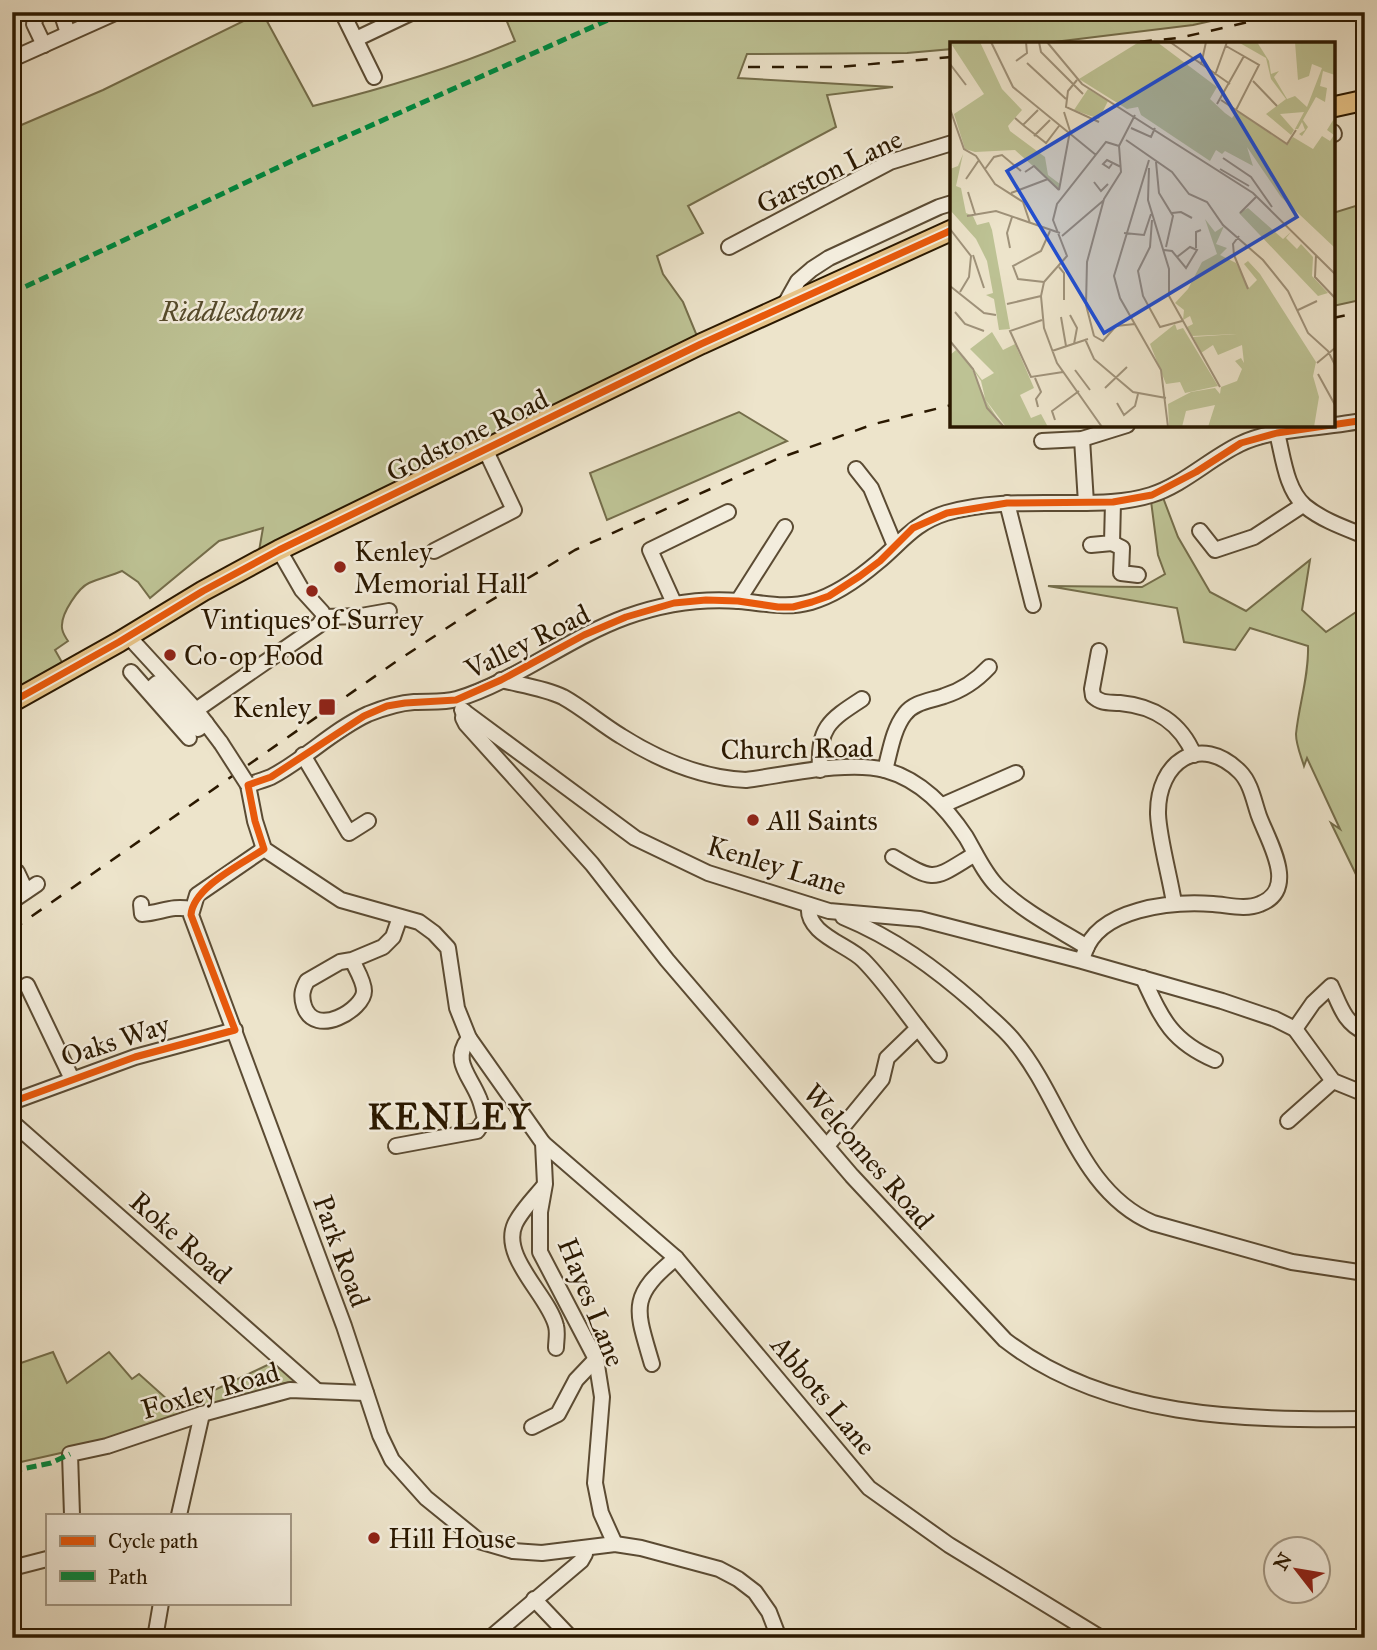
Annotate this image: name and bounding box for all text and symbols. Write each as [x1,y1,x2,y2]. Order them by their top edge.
inset map [950,42,1335,427]
street label: Garston Lane [751,121,908,222]
park label: Riddlesdown [159,294,304,329]
street label: Godstone Road [381,381,554,490]
place label: Kenley Memorial Hall [354,534,527,601]
marker: Kenley Memorial Hall [332,559,348,575]
marker: Vintiques of Surrey [304,583,320,599]
street label: Valley Road [458,596,595,687]
place label: Vintiques of Surrey [200,602,424,637]
place label: Co-op Food [184,638,324,673]
marker: Co-op Food [162,647,178,663]
place label: Kenley [233,690,312,725]
marker: Kenley [317,697,337,717]
street label: Church Road [720,730,874,767]
place label: All Saints [766,803,878,838]
marker: All Saints [745,812,761,828]
street label: Kenley Lane [703,828,851,903]
street label: Oaks Way [56,1006,175,1074]
street label: Welcomes Road [796,1076,941,1236]
district label: KENLEY [368,1096,532,1139]
street label: Roke Road [122,1184,239,1291]
street label: Park Road [305,1191,378,1312]
street label: Hayes Lane [550,1233,633,1372]
street label: Abbots Lane [763,1327,884,1462]
street label: Foxley Road [137,1354,283,1427]
legend [46,1514,290,1604]
place label: Hill House [388,1521,516,1556]
text: Cycle path [108,1528,199,1554]
marker: Hill House [366,1530,382,1546]
north arrow [1262,1534,1332,1604]
text: N [1269,1549,1297,1574]
text: Path [108,1564,148,1590]

